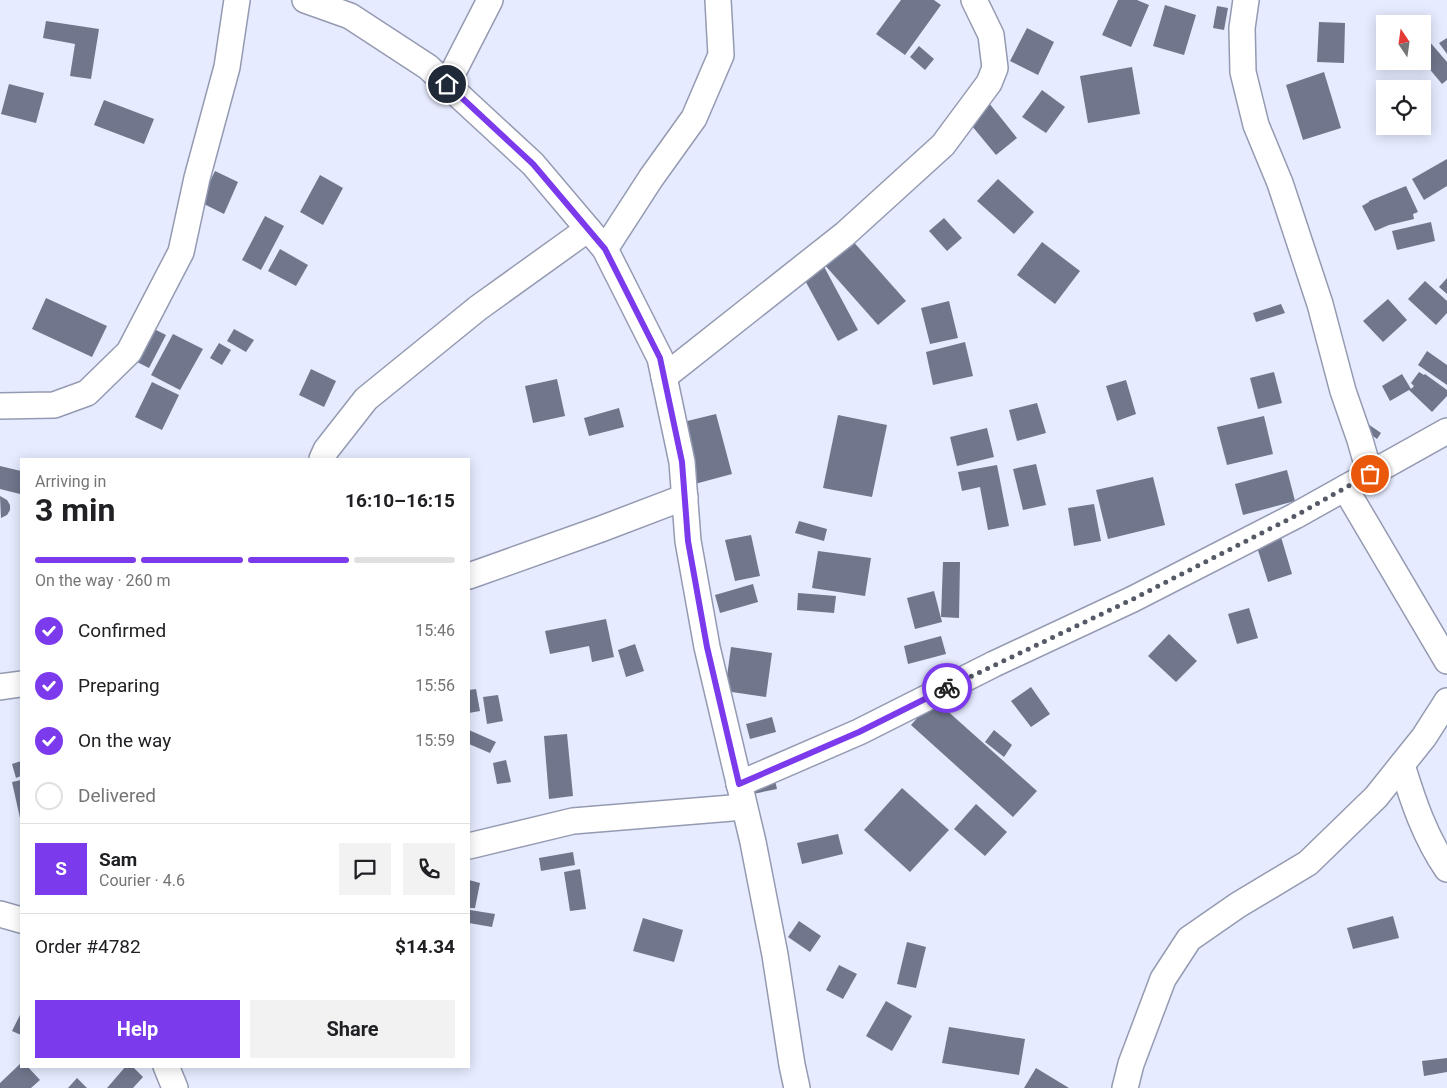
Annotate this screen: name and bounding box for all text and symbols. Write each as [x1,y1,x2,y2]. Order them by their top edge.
north arrow [1376,15,1431,70]
map controls [1376,15,1431,135]
pin [426,63,468,105]
icon: home [433,70,461,98]
button: locate [1376,80,1431,135]
pin [1349,453,1391,495]
icon: bag [1356,460,1384,488]
text: Arriving in [35,472,106,491]
text: 16:10–16:15 [345,489,455,512]
text: 3 min [35,491,115,529]
text: On the way · 260 m [35,571,171,590]
icon: check [35,617,63,645]
text: Confirmed [78,619,166,642]
text: 15:46 [415,621,455,640]
courier [922,663,972,713]
icon: check [35,672,63,700]
text: Preparing [78,674,160,697]
icon: bike [933,674,961,702]
text: 15:56 [415,676,455,695]
icon: check [35,727,63,755]
text: On the way [78,729,171,752]
text: 15:59 [415,731,455,750]
text: Delivered [78,784,156,807]
button: chat [339,843,391,895]
button: phone [403,843,455,895]
text: Sam [99,848,137,871]
text: S [55,857,67,880]
text: Courier · 4.6 [99,871,185,890]
text: Order #4782 [35,935,141,958]
text: $14.34 [395,935,455,958]
button: Help [35,1000,240,1058]
button: Share [250,1000,455,1058]

